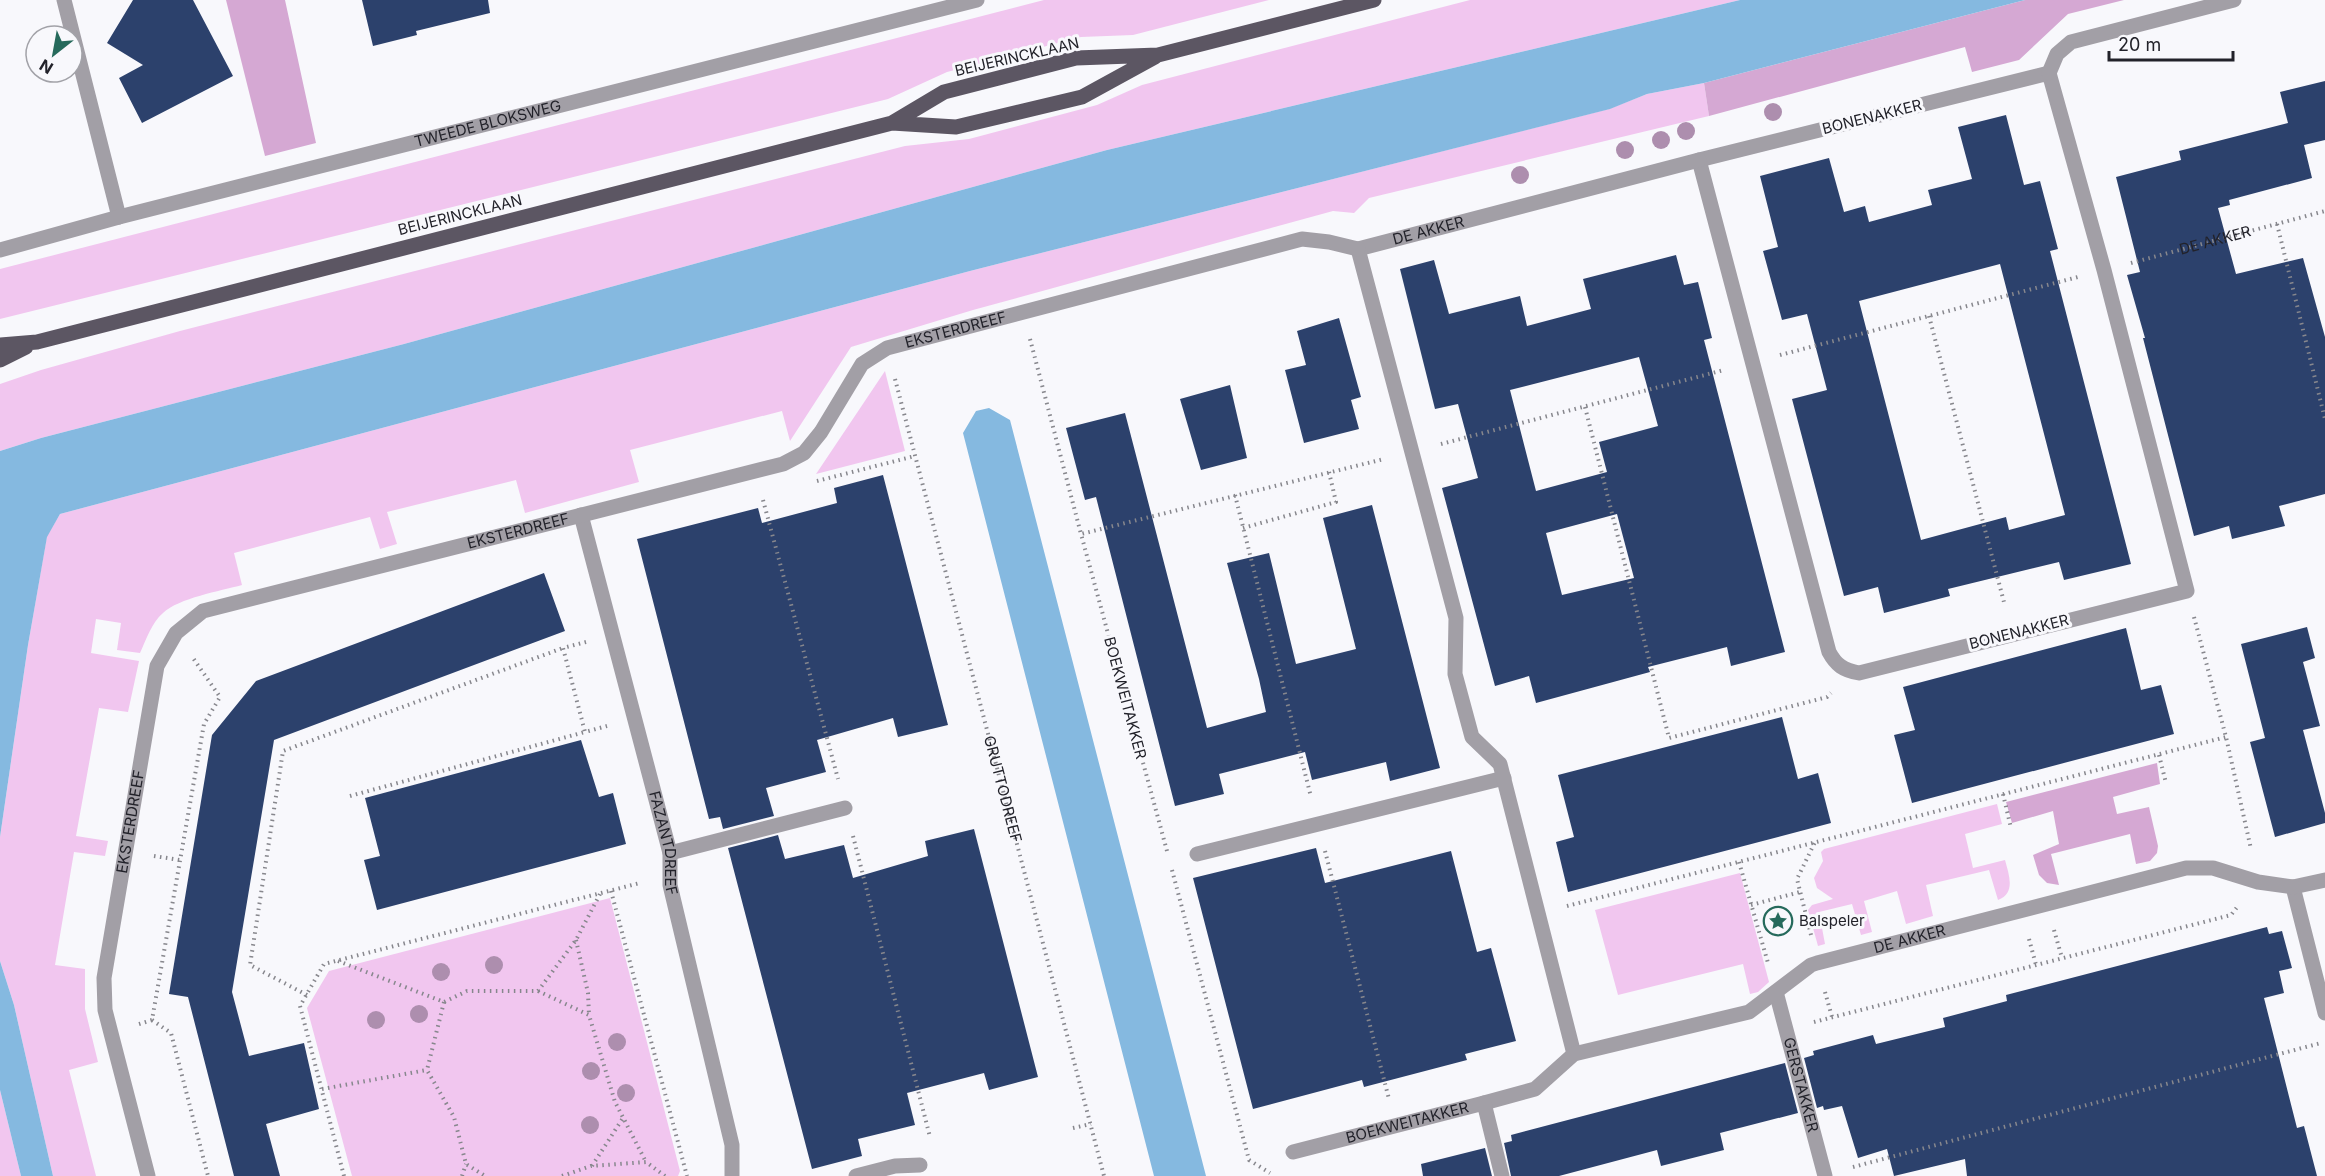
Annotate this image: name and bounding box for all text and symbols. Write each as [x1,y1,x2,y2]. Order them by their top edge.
north arrow [24,24,84,84]
scale bar [2109,24,2234,62]
street label: BEIJERINCKLAAN [953,33,1081,80]
text: 20 m [2118,34,2161,55]
text: N [36,55,57,79]
street label: BONENAKKER [1820,95,1924,138]
street label: TWEEDE BLOKSWEG [412,96,563,151]
street label: BEIJERINCKLAAN [396,190,524,239]
street label: DE AKKER [1390,212,1466,249]
street label: DE AKKER [2177,221,2253,259]
street label: EKSTERDREEF [903,307,1008,352]
street label: EKSTERDREEF [465,509,571,553]
street label: BONENAKKER [1967,610,2071,653]
street label: BOEKWEITAKKER [1100,635,1151,761]
street label: GRUTTODREEF [980,733,1026,845]
street label: EKSTERDREEF [112,769,148,875]
street label: FAZANTDREEF [645,789,682,897]
place icon: Balspeler [1762,905,1794,937]
place label: Balspeler [1799,911,1865,930]
street label: DE AKKER [1872,920,1948,957]
street label: GERSTAKKER [1780,1035,1823,1134]
street label: BOEKWEITAKKER [1344,1097,1471,1147]

